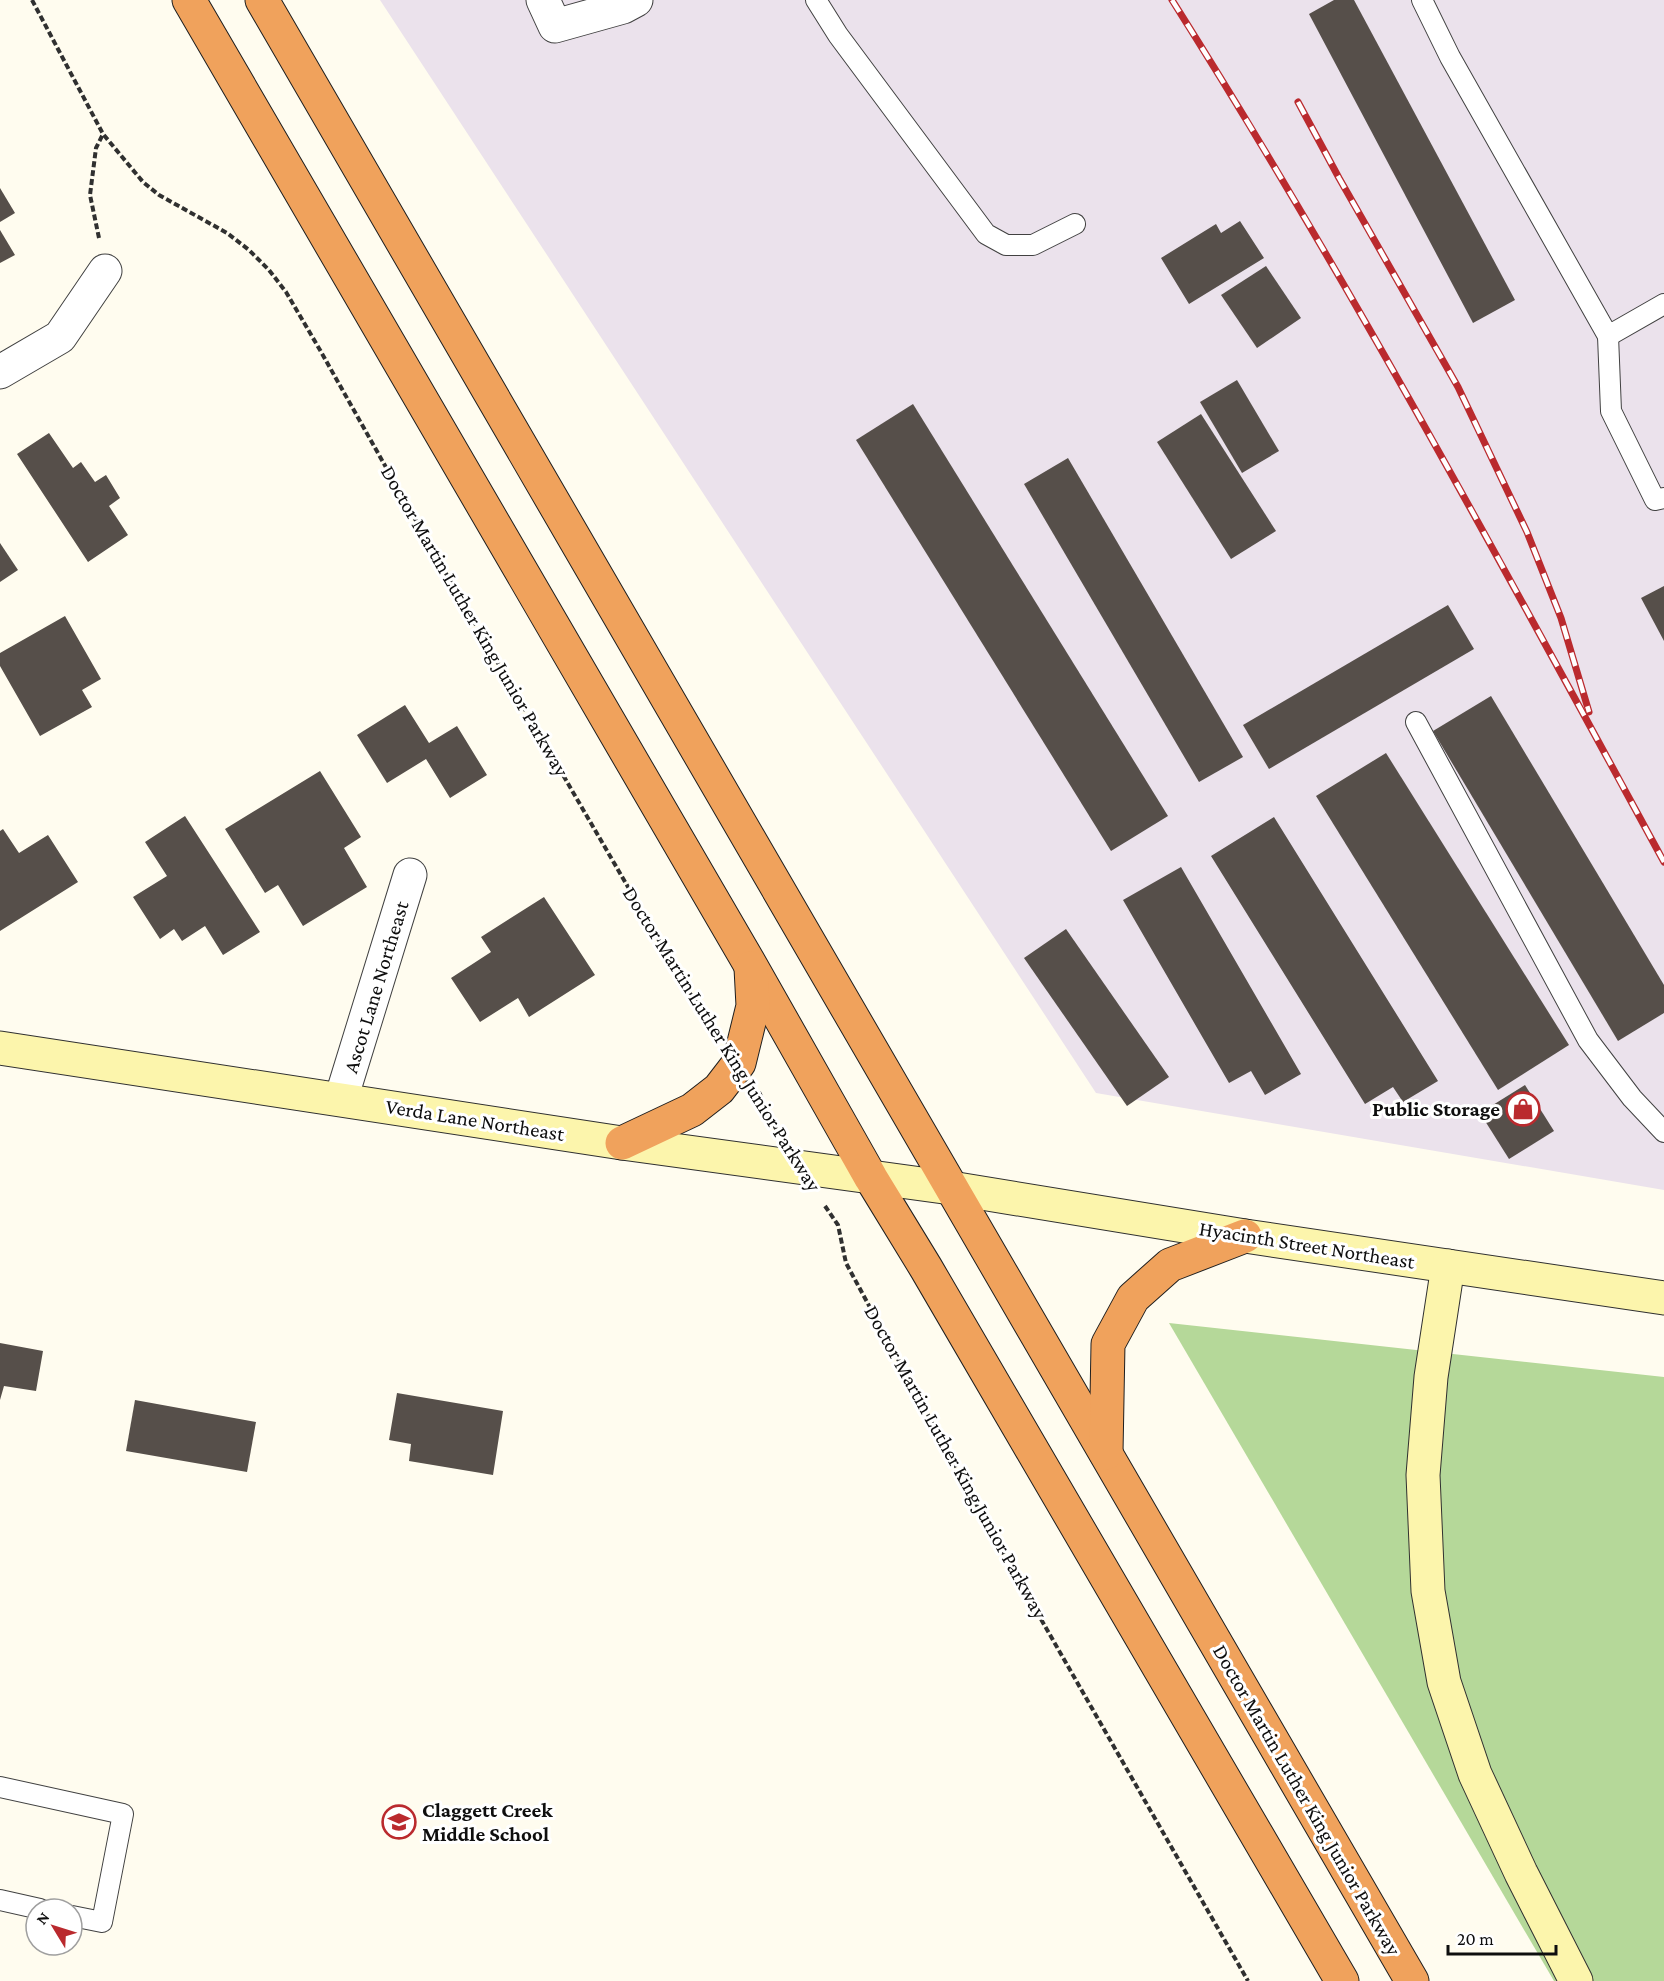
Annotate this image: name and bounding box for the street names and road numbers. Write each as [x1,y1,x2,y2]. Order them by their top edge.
street label: Doctor Martin Luther King Junior Parkway [376,461,574,781]
street label: Doctor Martin Luther King Junior Parkway [618,882,826,1196]
street label: Ascot Lane Northeast [338,897,414,1076]
street label: Verda Lane Northeast [384,1094,567,1146]
street label: Hyacinth Street Northeast [1198,1216,1417,1274]
street label: Doctor Martin Luther King Junior Parkway [859,1301,1053,1623]
street label: Doctor Martin Luther King Junior Parkway [1208,1640,1406,1960]

